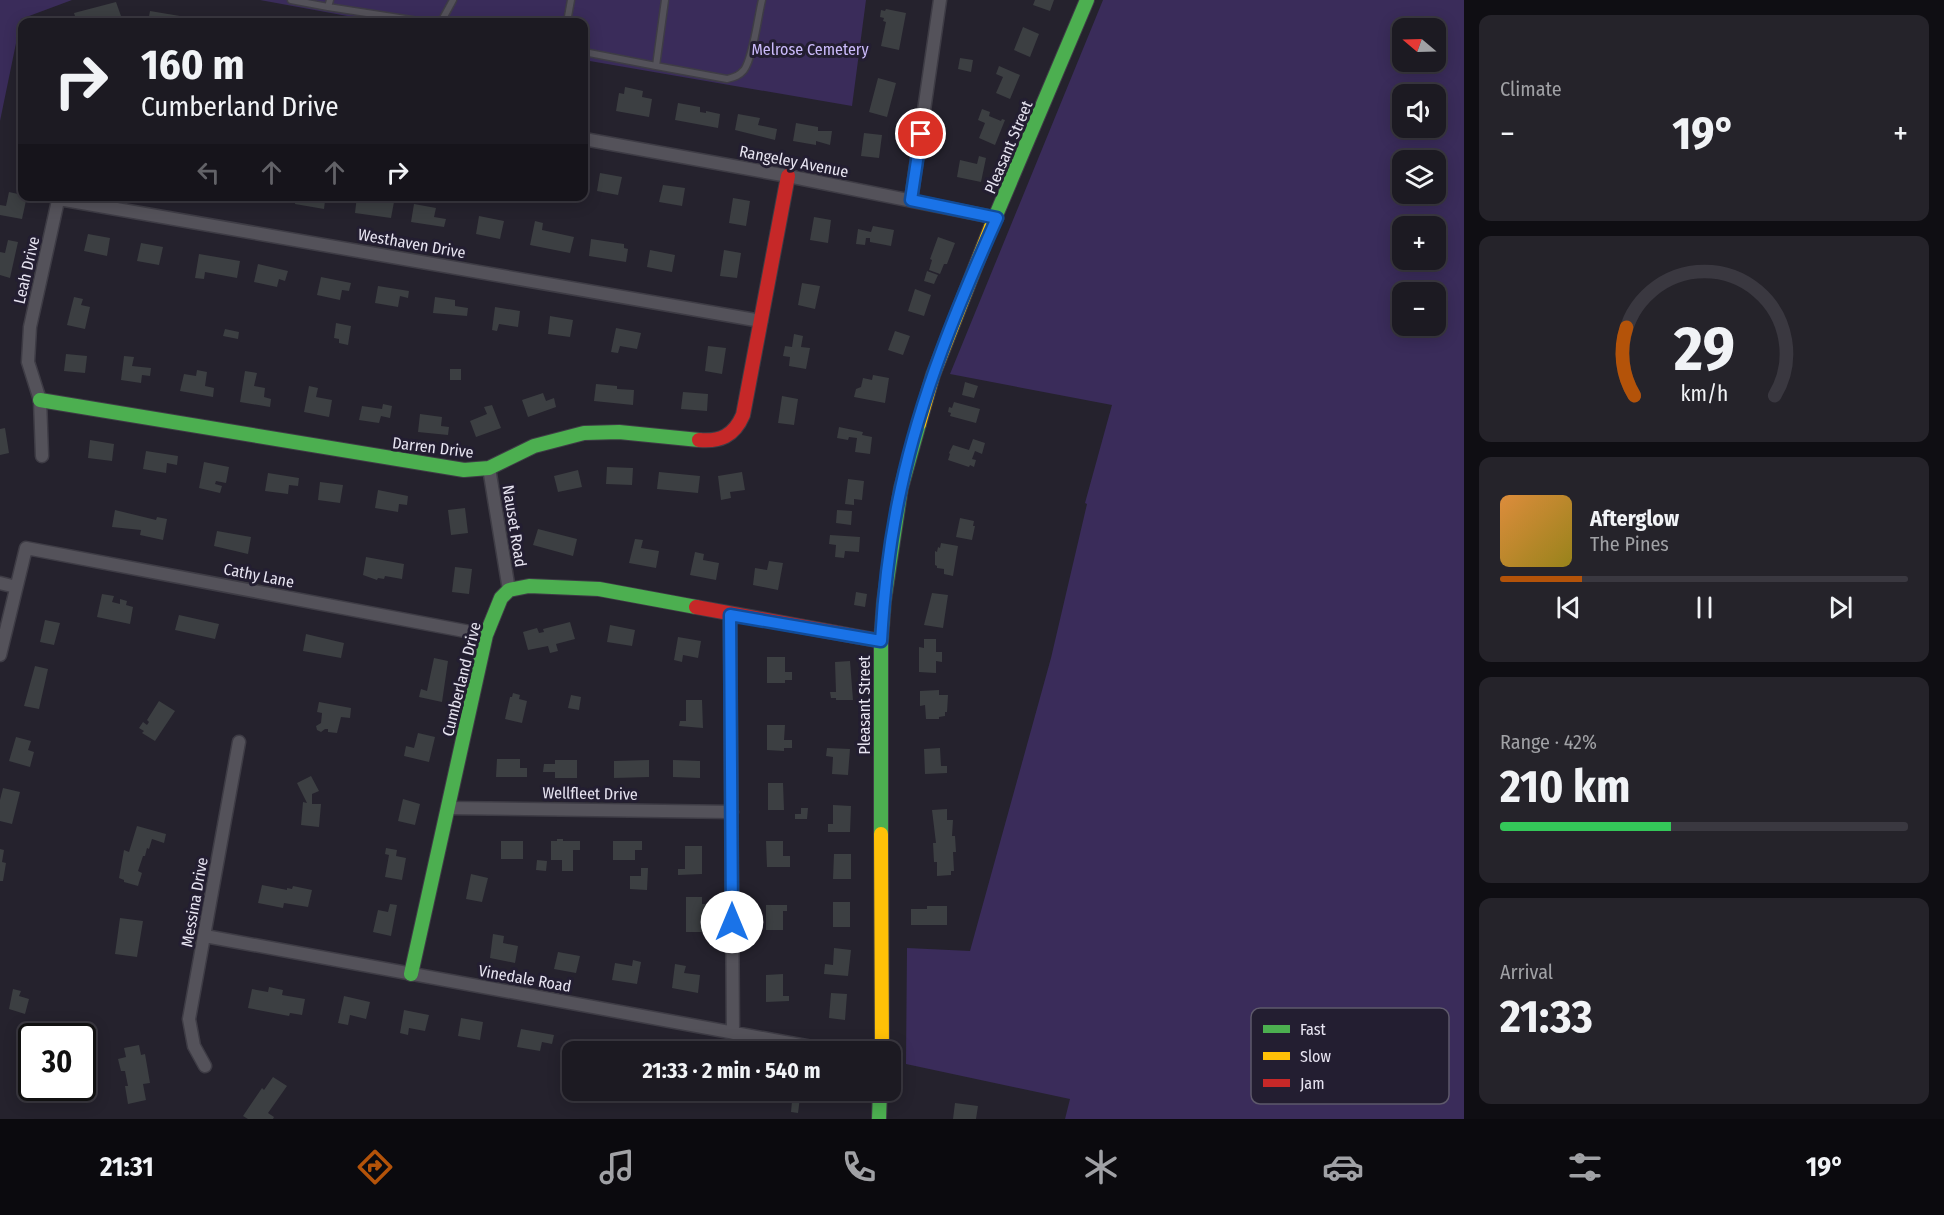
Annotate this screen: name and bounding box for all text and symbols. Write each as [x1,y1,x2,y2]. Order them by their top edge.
north arrow [1392,18,1446,72]
map controls [1392,18,1446,336]
text: 160 m [141,40,244,90]
park label: Melrose Cemetery [751,40,869,59]
icon: right [42,42,120,120]
text: Climate [1500,77,1562,101]
button: sound [1392,84,1446,138]
text: Cumberland Drive [141,91,339,123]
street label: Pleasant Street [980,97,1037,197]
text: 19° [1672,107,1736,161]
pin [895,108,946,159]
text: − [1500,114,1515,154]
text: + [1893,114,1908,154]
icon: arrive [904,117,937,150]
street label: Rangeley Avenue [738,142,850,181]
button: layers [1392,150,1446,204]
icon: left [192,156,225,189]
icon: ahead [255,156,288,189]
icon: ahead [318,156,351,189]
icon: right [381,156,414,189]
button: + [1392,216,1446,270]
street label: Westhaven Drive [357,225,467,262]
street label: Leah Drive [10,235,43,306]
button: − [1392,282,1446,336]
text: 29 [1673,312,1734,387]
text: km/h [1680,381,1728,407]
street label: Darren Drive [391,433,475,462]
street label: Nauset Road [499,484,530,568]
text: Afterglow [1590,505,1679,532]
text: The Pines [1590,532,1669,556]
street label: Cathy Lane [222,559,296,592]
icon: previous [1552,591,1585,624]
icon: pause [1688,591,1721,624]
icon: next [1824,591,1857,624]
street label: Cumberland Drive [438,620,485,738]
street label: Pleasant Street [855,655,874,755]
text: Range · 42% [1500,730,1597,754]
text: 210 km [1500,760,1630,814]
street label: Wellfleet Drive [542,783,638,804]
street label: Messina Drive [177,856,212,948]
position arrow [700,890,764,954]
text: Arrival [1500,960,1553,984]
street label: Vinedale Road [477,961,573,996]
text: 21:33 [1500,990,1593,1044]
legend [1251,1008,1449,1104]
text: Fast [1300,1020,1327,1039]
speed limit sign: 30 [18,1023,96,1101]
text: Slow [1300,1047,1331,1066]
text: 21:33 · 2 min · 540 m [643,1057,820,1084]
text: Jam [1300,1074,1325,1093]
icon: directions [354,1146,396,1188]
icon: music [596,1146,638,1188]
icon: phone [838,1146,880,1188]
icon: climate [1080,1146,1122,1188]
icon: car [1322,1146,1364,1188]
icon: filters [1564,1146,1606,1188]
text: 21:31 [100,1151,154,1183]
text: 19° [1806,1151,1844,1183]

